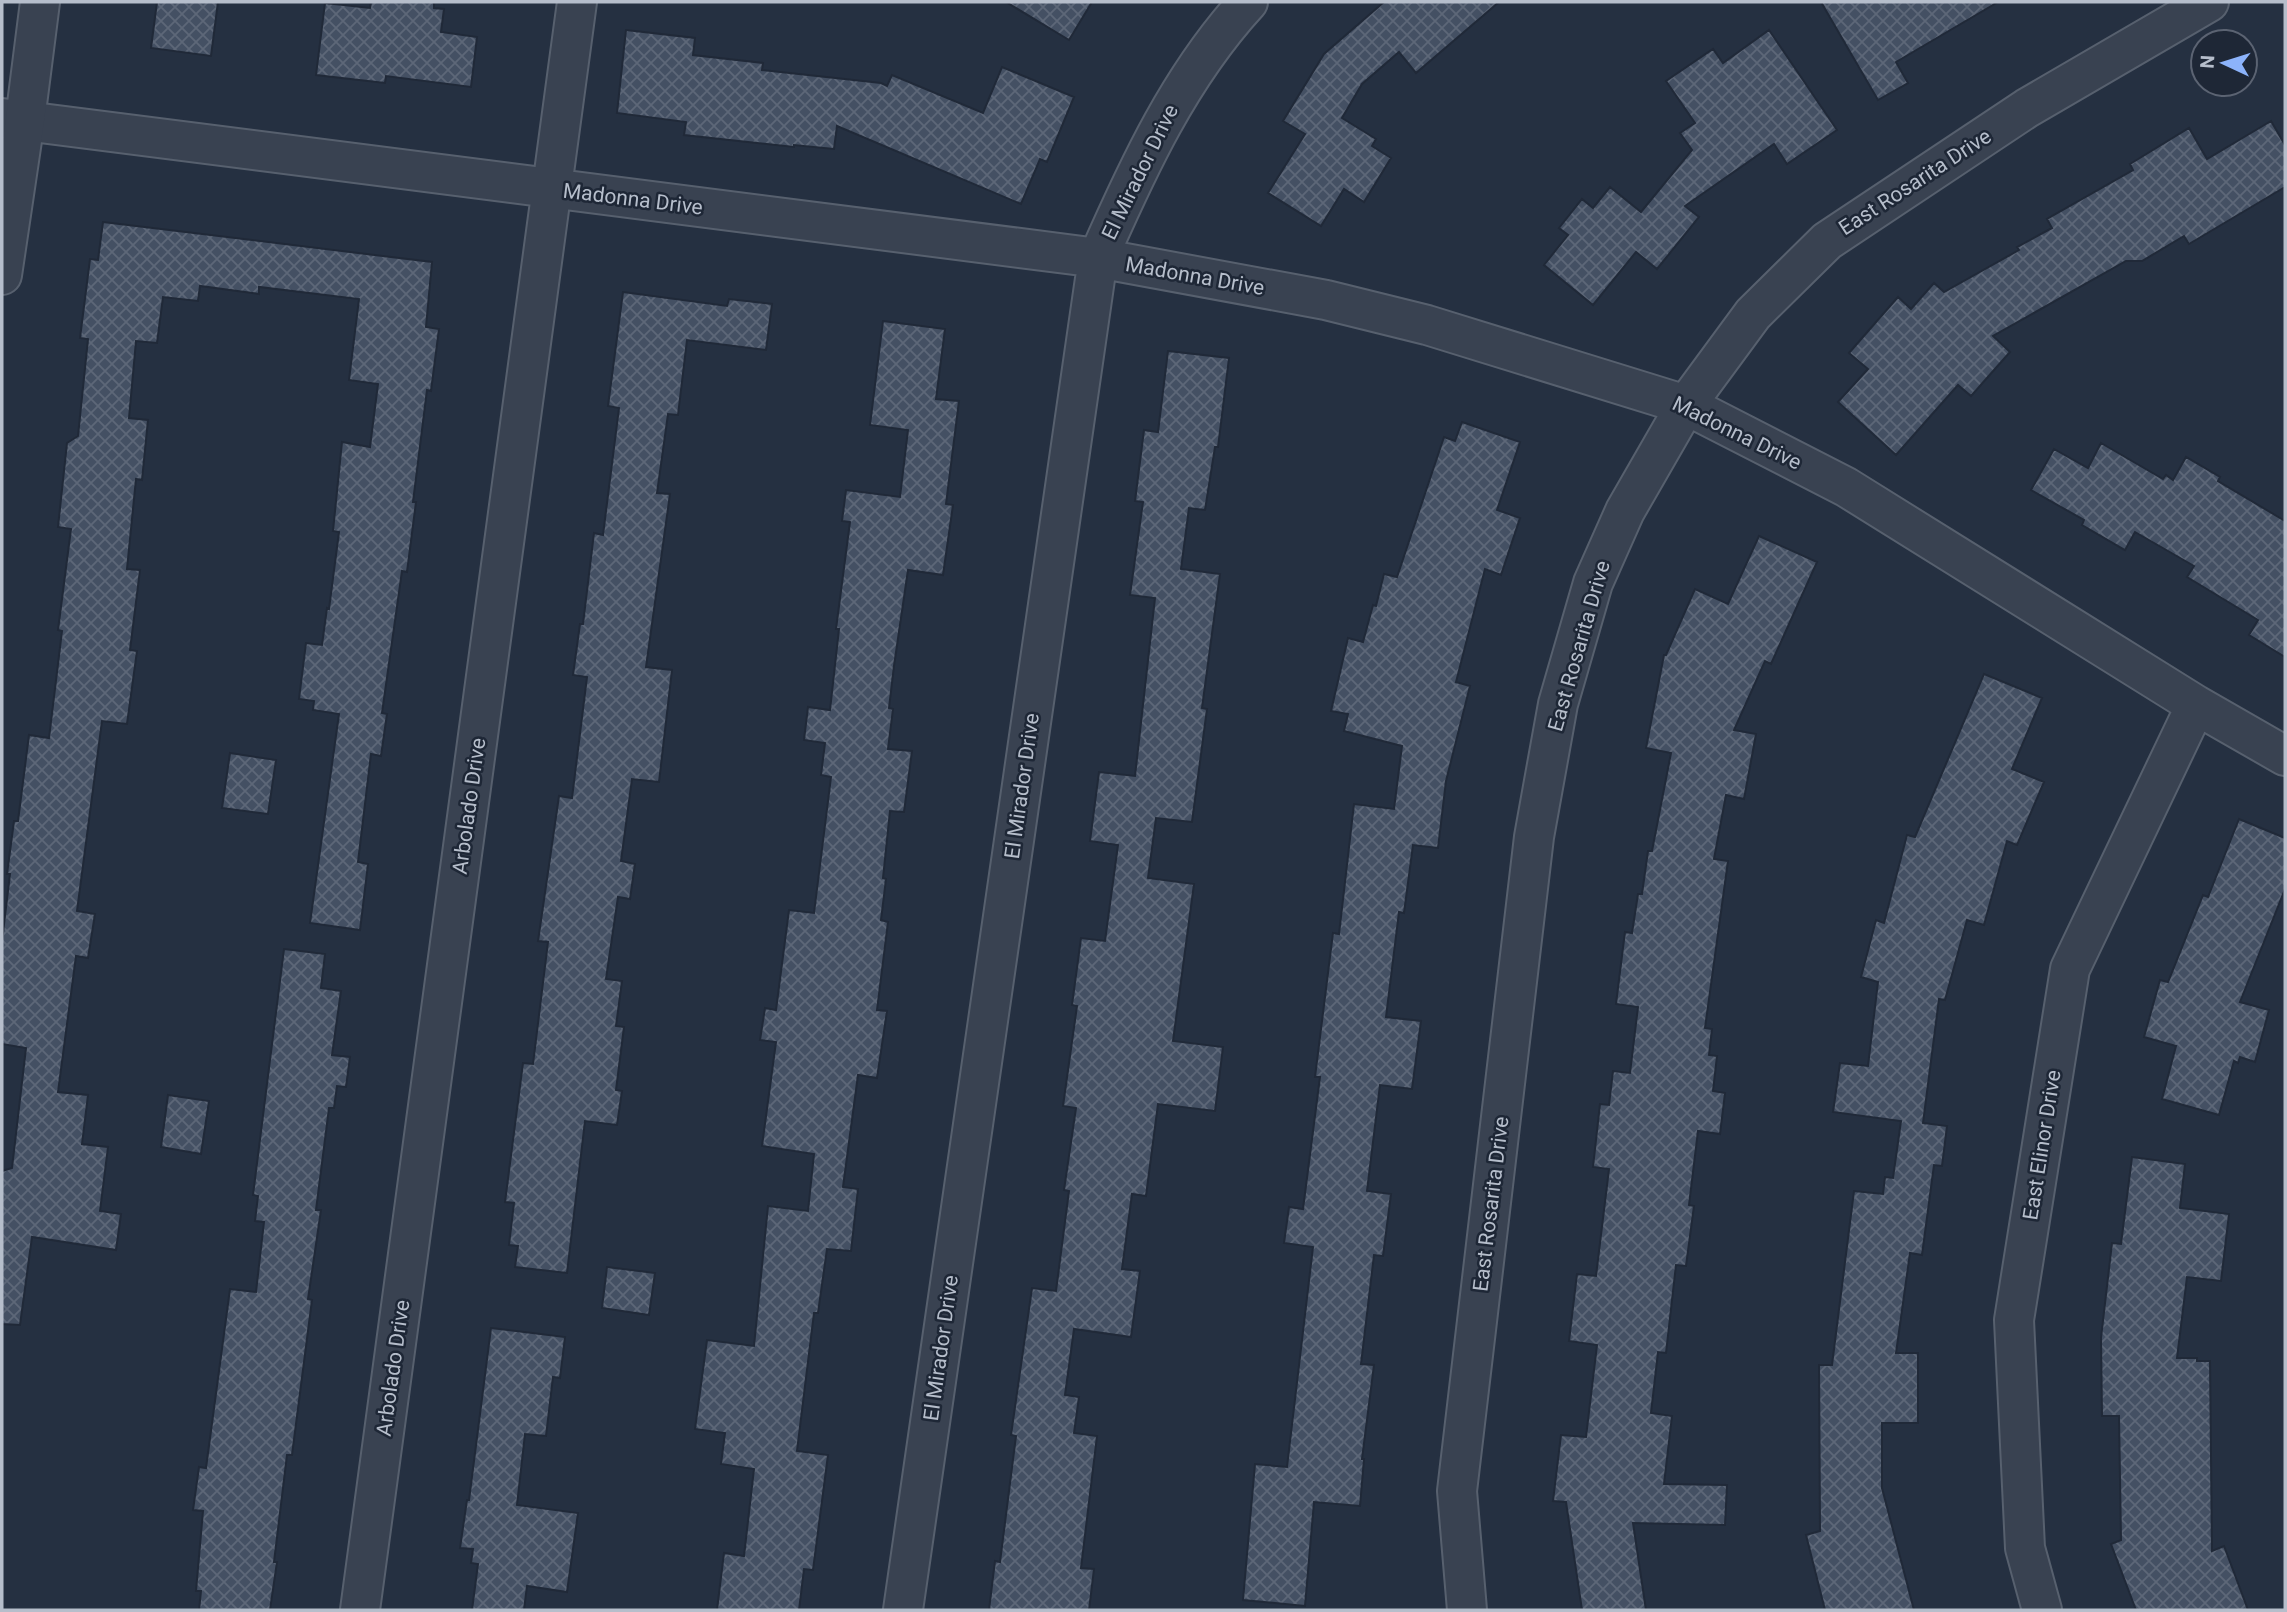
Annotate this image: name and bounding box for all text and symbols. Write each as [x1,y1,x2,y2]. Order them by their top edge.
north arrow [2189,28,2259,98]
text: N [2196,54,2219,69]
street label: El Mirador Drive [1097,101,1183,243]
street label: East Rosarita Drive [1835,124,1995,240]
street label: Madonna Drive [562,179,704,219]
street label: Madonna Drive [1124,252,1266,300]
street label: Madonna Drive [1669,391,1805,475]
street label: East Rosarita Drive [1543,558,1615,734]
street label: El Mirador Drive [1000,711,1044,861]
street label: Arbolado Drive [448,736,490,876]
street label: East Elinor Drive [2018,1068,2066,1222]
street label: East Rosarita Drive [1468,1115,1514,1293]
street label: El Mirador Drive [919,1273,963,1423]
street label: Arbolado Drive [372,1298,414,1438]

